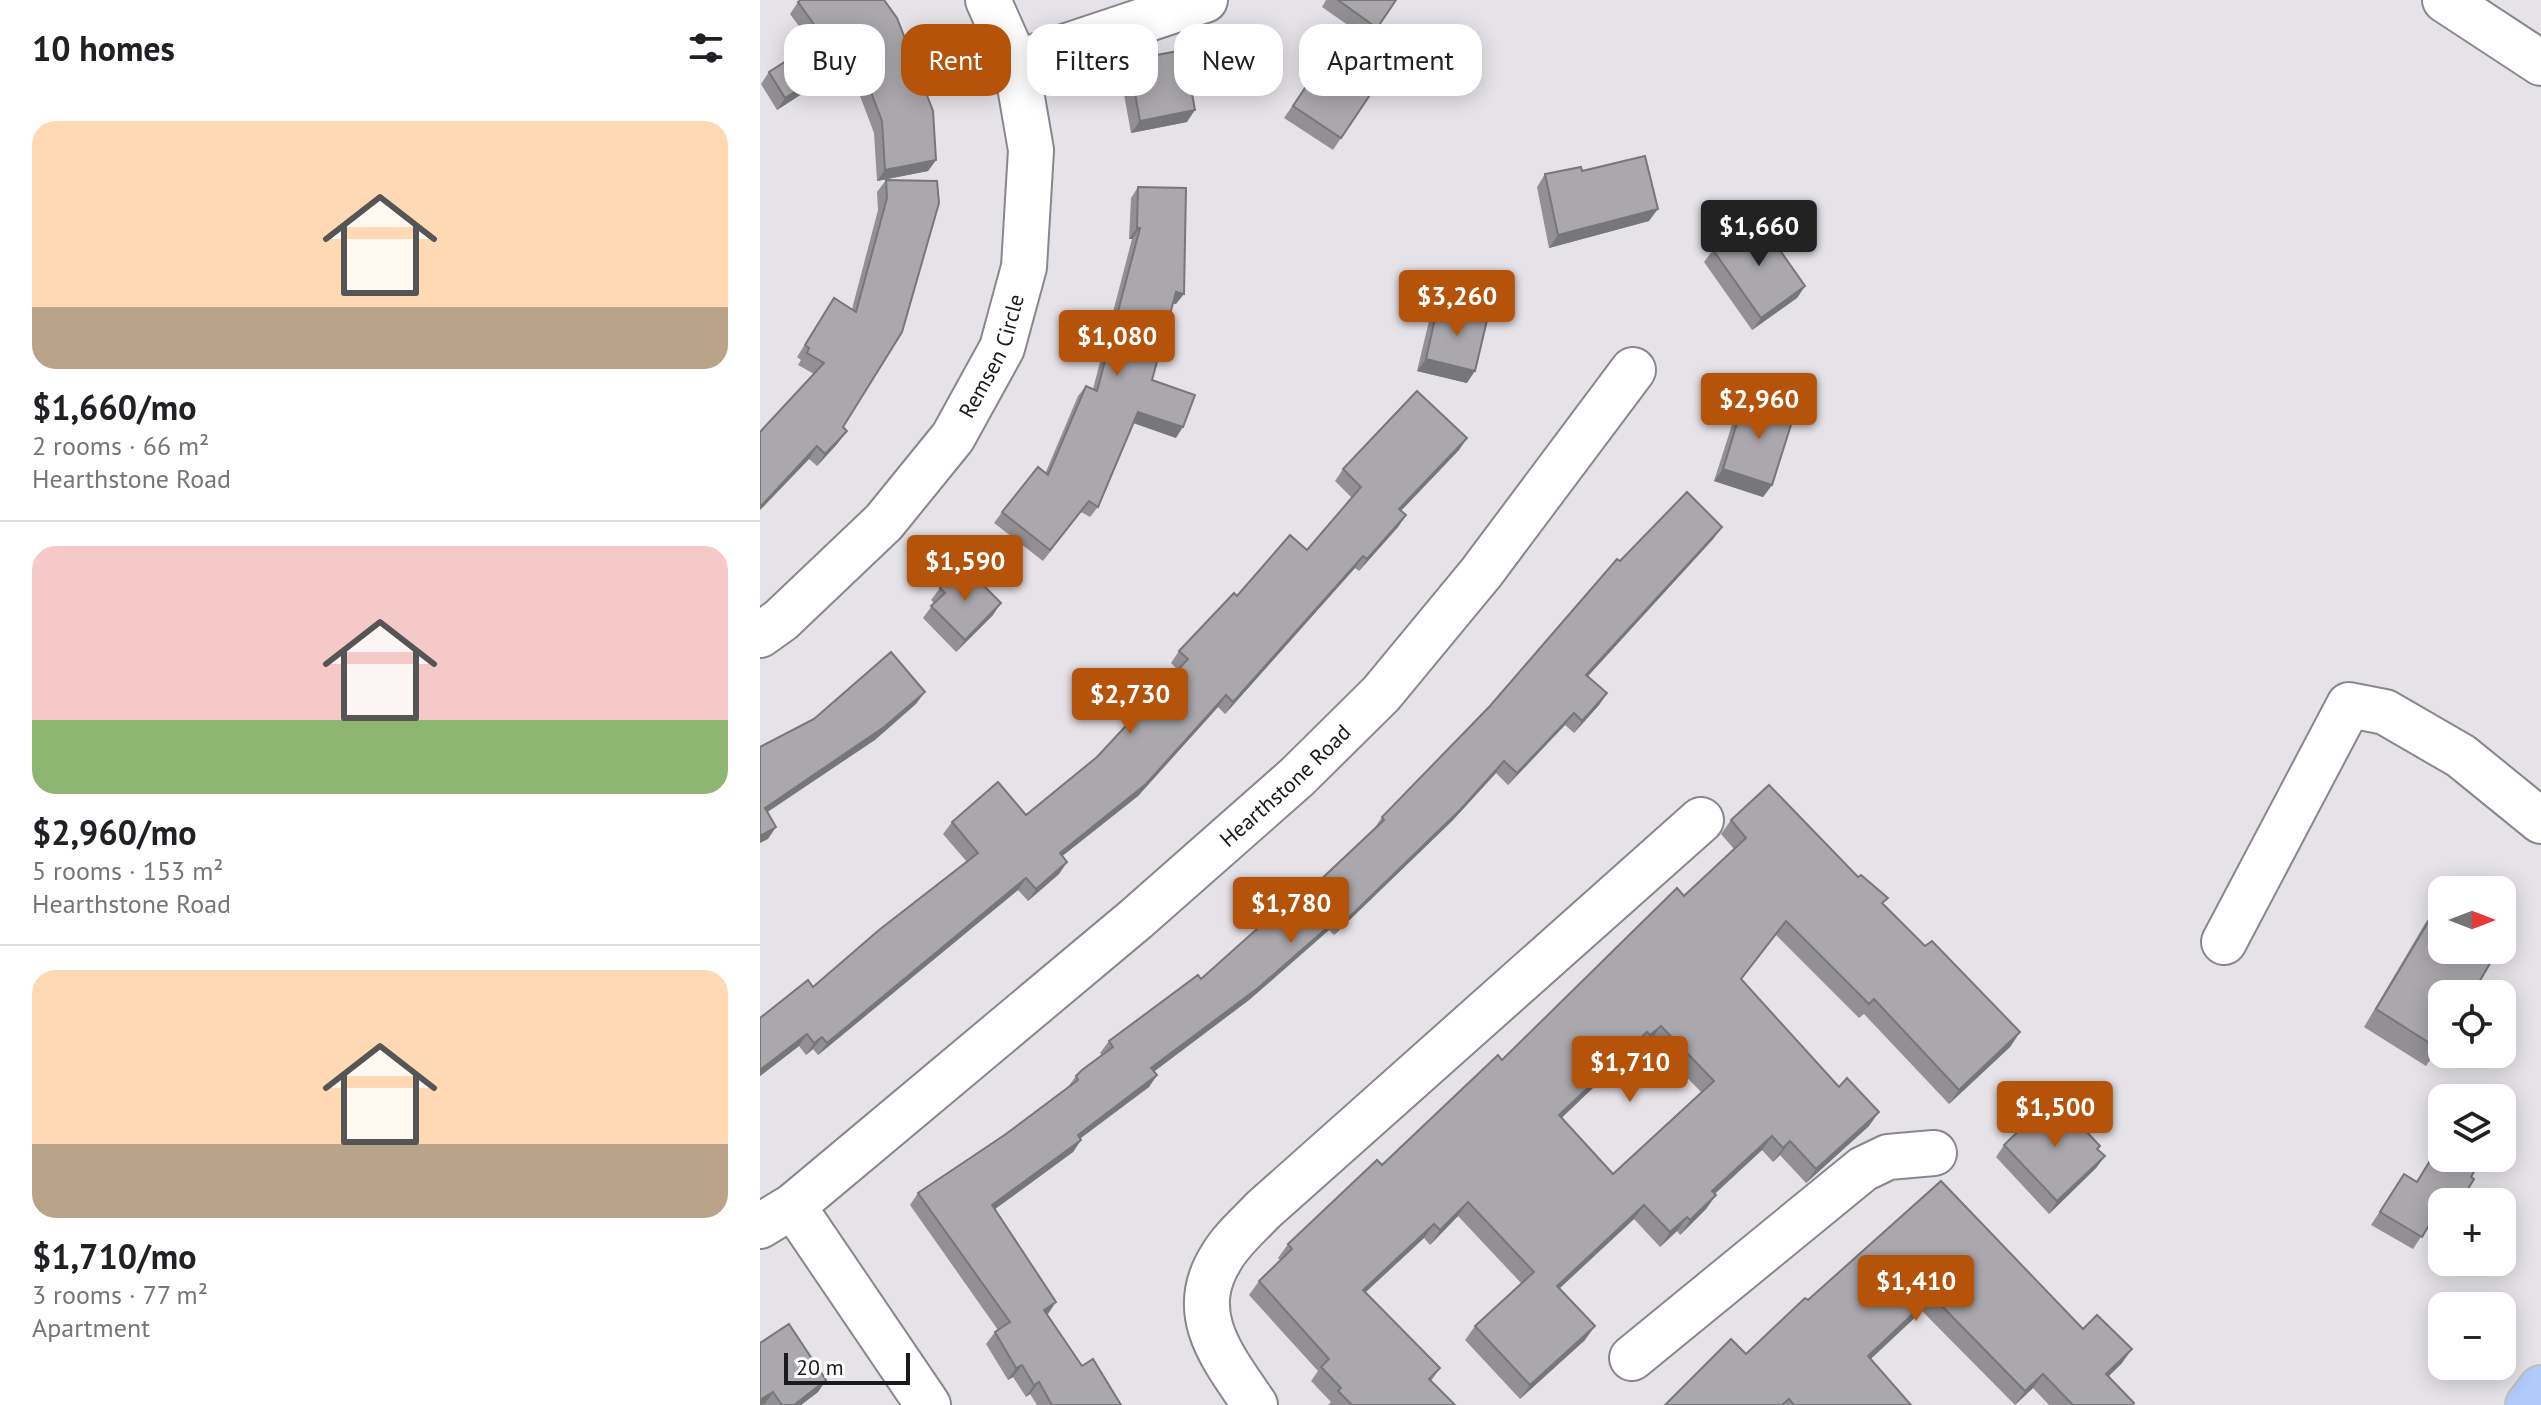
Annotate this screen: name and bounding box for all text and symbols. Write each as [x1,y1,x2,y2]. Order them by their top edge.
chip: Buy [784,24,885,96]
chip: Rent [901,24,1011,96]
chip: Filters [1027,24,1158,96]
chip: New [1174,24,1283,96]
chip: Apartment [1299,24,1482,96]
text: 10 homes [32,26,175,70]
icon: filters [684,26,728,70]
icon: home [308,173,452,317]
pin: $1,660 [1694,200,1824,268]
text: $1,660 [1719,209,1799,242]
pin: $3,260 [1392,270,1522,338]
text: $3,260 [1417,279,1497,312]
street label: Remsen Circle [952,291,1030,423]
pin: $1,080 [1052,310,1182,378]
text: $1,080 [1077,319,1157,352]
pin: $2,960 [1694,373,1824,441]
text: $2,960 [1719,382,1799,415]
text: $1,660/mo [32,385,196,429]
text: 2 rooms · 66 m² [32,429,209,462]
text: Hearthstone Road [32,462,231,495]
pin: $1,590 [900,535,1030,603]
text: $1,590 [925,544,1005,577]
icon: home [308,598,452,742]
pin: $2,730 [1065,668,1195,736]
text: $2,730 [1090,677,1170,710]
street label: Hearthstone Road [1214,718,1356,853]
text: $2,960/mo [32,810,196,854]
text: 5 rooms · 153 m² [32,854,224,887]
north arrow [2428,876,2516,964]
map controls [2428,876,2516,1380]
pin: $1,780 [1226,877,1356,945]
text: $1,780 [1251,886,1331,919]
text: Hearthstone Road [32,887,231,920]
button: locate [2428,980,2516,1068]
icon: home [308,1022,452,1166]
pin: $1,710 [1565,1036,1695,1104]
text: $1,710 [1590,1045,1670,1078]
pin: $1,500 [1990,1081,2120,1149]
button: layers [2428,1084,2516,1172]
text: $1,500 [2015,1090,2095,1123]
button: + [2428,1188,2516,1276]
text: $1,710/mo [32,1234,196,1278]
pin: $1,410 [1851,1255,1981,1323]
text: $1,410 [1876,1264,1956,1297]
text: 3 rooms · 77 m² [32,1278,208,1311]
button: − [2428,1292,2516,1380]
text: Apartment [32,1311,150,1344]
scale bar [784,1349,910,1385]
text: 20 m [796,1353,844,1381]

